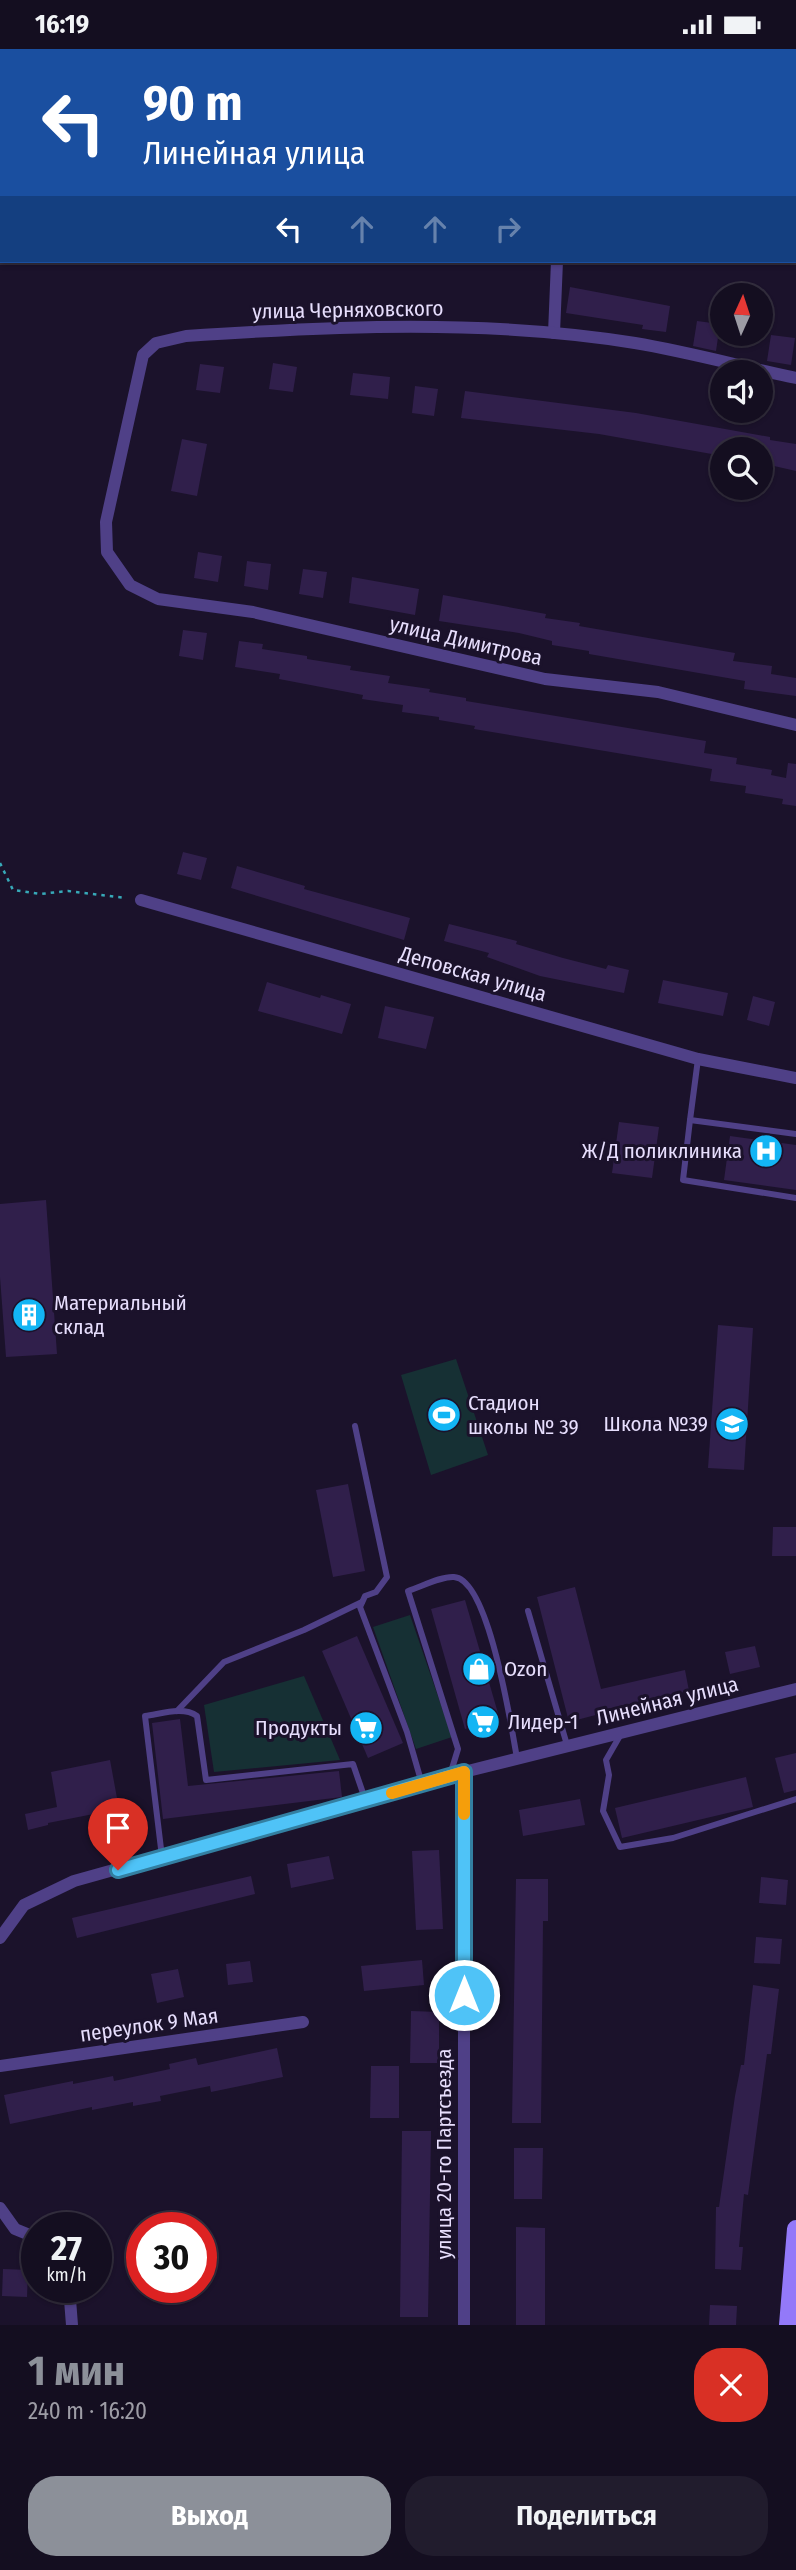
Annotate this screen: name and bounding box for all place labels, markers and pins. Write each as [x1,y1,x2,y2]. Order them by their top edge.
hospital icon: Ж/Д поликлиника [747,1132,785,1170]
place label: Ж/Д поликлиника [582,1138,742,1164]
place label: Материальный склад [54,1290,187,1340]
building icon: Материальный склад [10,1296,48,1334]
place label: Стадион школы № 39 [468,1390,579,1440]
sports icon: Стадион школы № 39 [425,1396,463,1434]
school or university icon: Школа №39 [713,1405,751,1443]
place label: Школа №39 [604,1411,708,1437]
shop icon: Ozon [460,1650,498,1688]
place label: Ozon [504,1656,547,1682]
supermarket icon: Лидер-1 [464,1703,502,1741]
supermarket icon: Продукты [347,1709,385,1747]
place label: Лидер-1 [508,1709,578,1735]
place label: Продукты [255,1715,342,1741]
pin [88,1798,148,1870]

